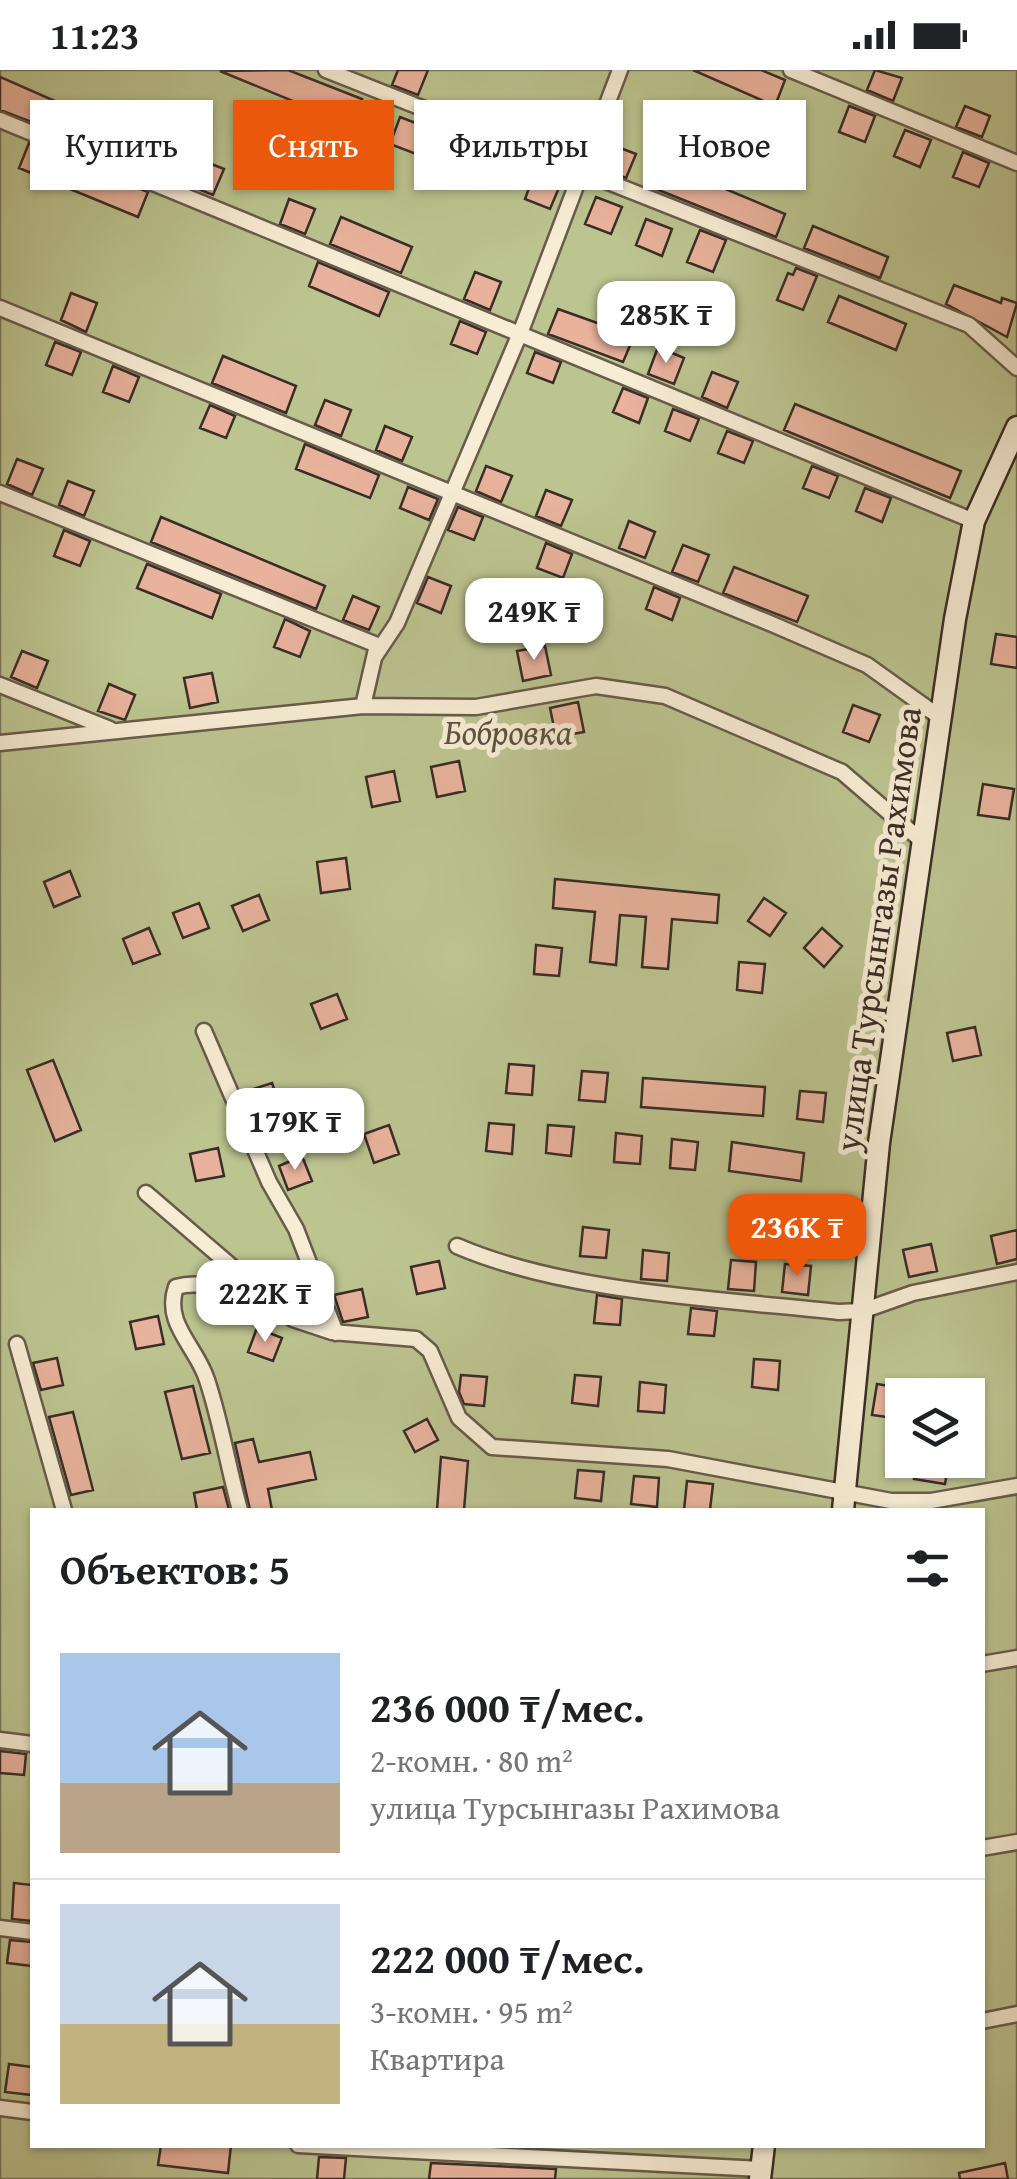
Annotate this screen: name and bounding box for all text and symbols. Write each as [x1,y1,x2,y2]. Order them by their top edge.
text: 11:23 [50,7,140,63]
chip: Купить [30,100,213,190]
chip: Снять [233,100,394,190]
chip: Фильтры [414,100,623,190]
chip: Новое [643,100,806,190]
pin: 285K ₸ [585,281,747,366]
text: 285K ₸ [619,290,713,337]
pin: 249K ₸ [453,578,615,663]
text: 249K ₸ [487,587,581,634]
street label: улица Турсынгазы Рахимова [821,703,934,1155]
park label: Бобровка [444,706,572,757]
pin: 179K ₸ [214,1088,376,1173]
text: 179K ₸ [248,1097,342,1144]
pin: 236K ₸ [716,1194,878,1279]
text: 236K ₸ [750,1203,844,1250]
pin: 222K ₸ [184,1260,346,1345]
text: 222K ₸ [218,1269,312,1316]
map controls [885,1378,985,1478]
button: layers [885,1378,985,1478]
text: Объектов: 5 [60,1538,290,1599]
icon: filters [900,1541,955,1596]
text: 236 000 ₸/мес. [370,1676,644,1737]
icon: home [140,1693,260,1813]
text: 2-комн. · 80 m² [370,1737,573,1784]
text: улица Турсынгазы Рахимова [370,1784,780,1831]
text: 222 000 ₸/мес. [370,1927,644,1988]
icon: home [140,1944,260,2064]
text: 3-комн. · 95 m² [370,1988,573,2035]
text: Квартира [370,2035,505,2082]

